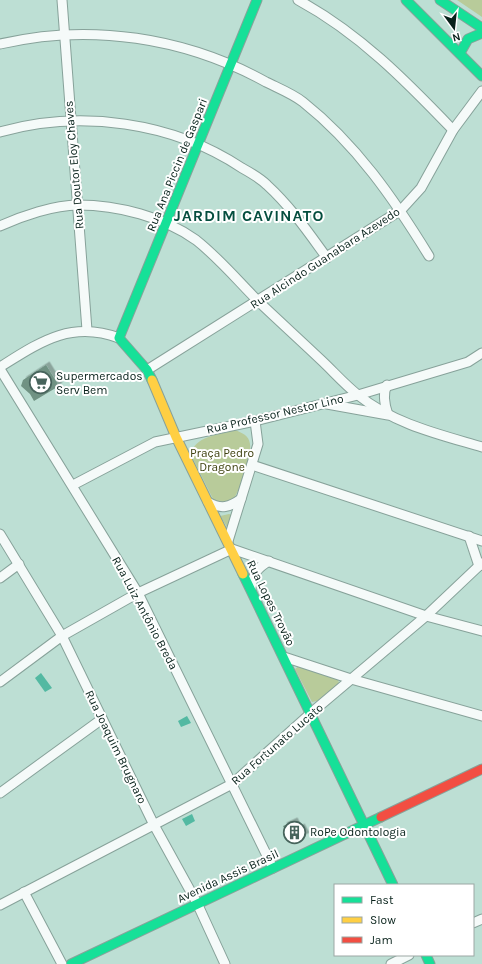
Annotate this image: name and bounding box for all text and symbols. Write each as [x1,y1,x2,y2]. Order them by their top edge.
north arrow [434,8,474,48]
text: N [451,30,462,44]
street label: Rua Ana Piccin de Gaspari [144,96,210,234]
street label: Rua Doutor Eloy Chaves [61,100,87,230]
street label: Rua Alcindo Guanabara Azevedo [248,204,402,312]
district label: JARDIM CAVINATO [174,206,324,225]
place label: Supermercados Serv Bem [56,369,143,397]
supermarket icon: Supermercados Serv Bem [27,370,53,396]
street label: Rua Professor Nestor Lino [205,391,345,437]
park label: Praça Pedro Dragone [190,446,254,474]
street label: Rua Luiz Antônio Breda [109,554,181,672]
street label: Rua Lopes Trovão [244,558,298,648]
street label: Rua Joaquim Brugnaro [82,688,150,806]
street label: Rua Fortunato Lucato [228,700,326,788]
building icon: RoPe Odontologia [282,819,308,845]
place label: RoPe Odontologia [310,825,406,839]
street label: Avenida Assis Brasil [175,846,281,906]
legend [334,884,474,956]
text: Fast [370,893,394,907]
text: Slow [370,913,396,927]
text: Jam [370,933,393,947]

